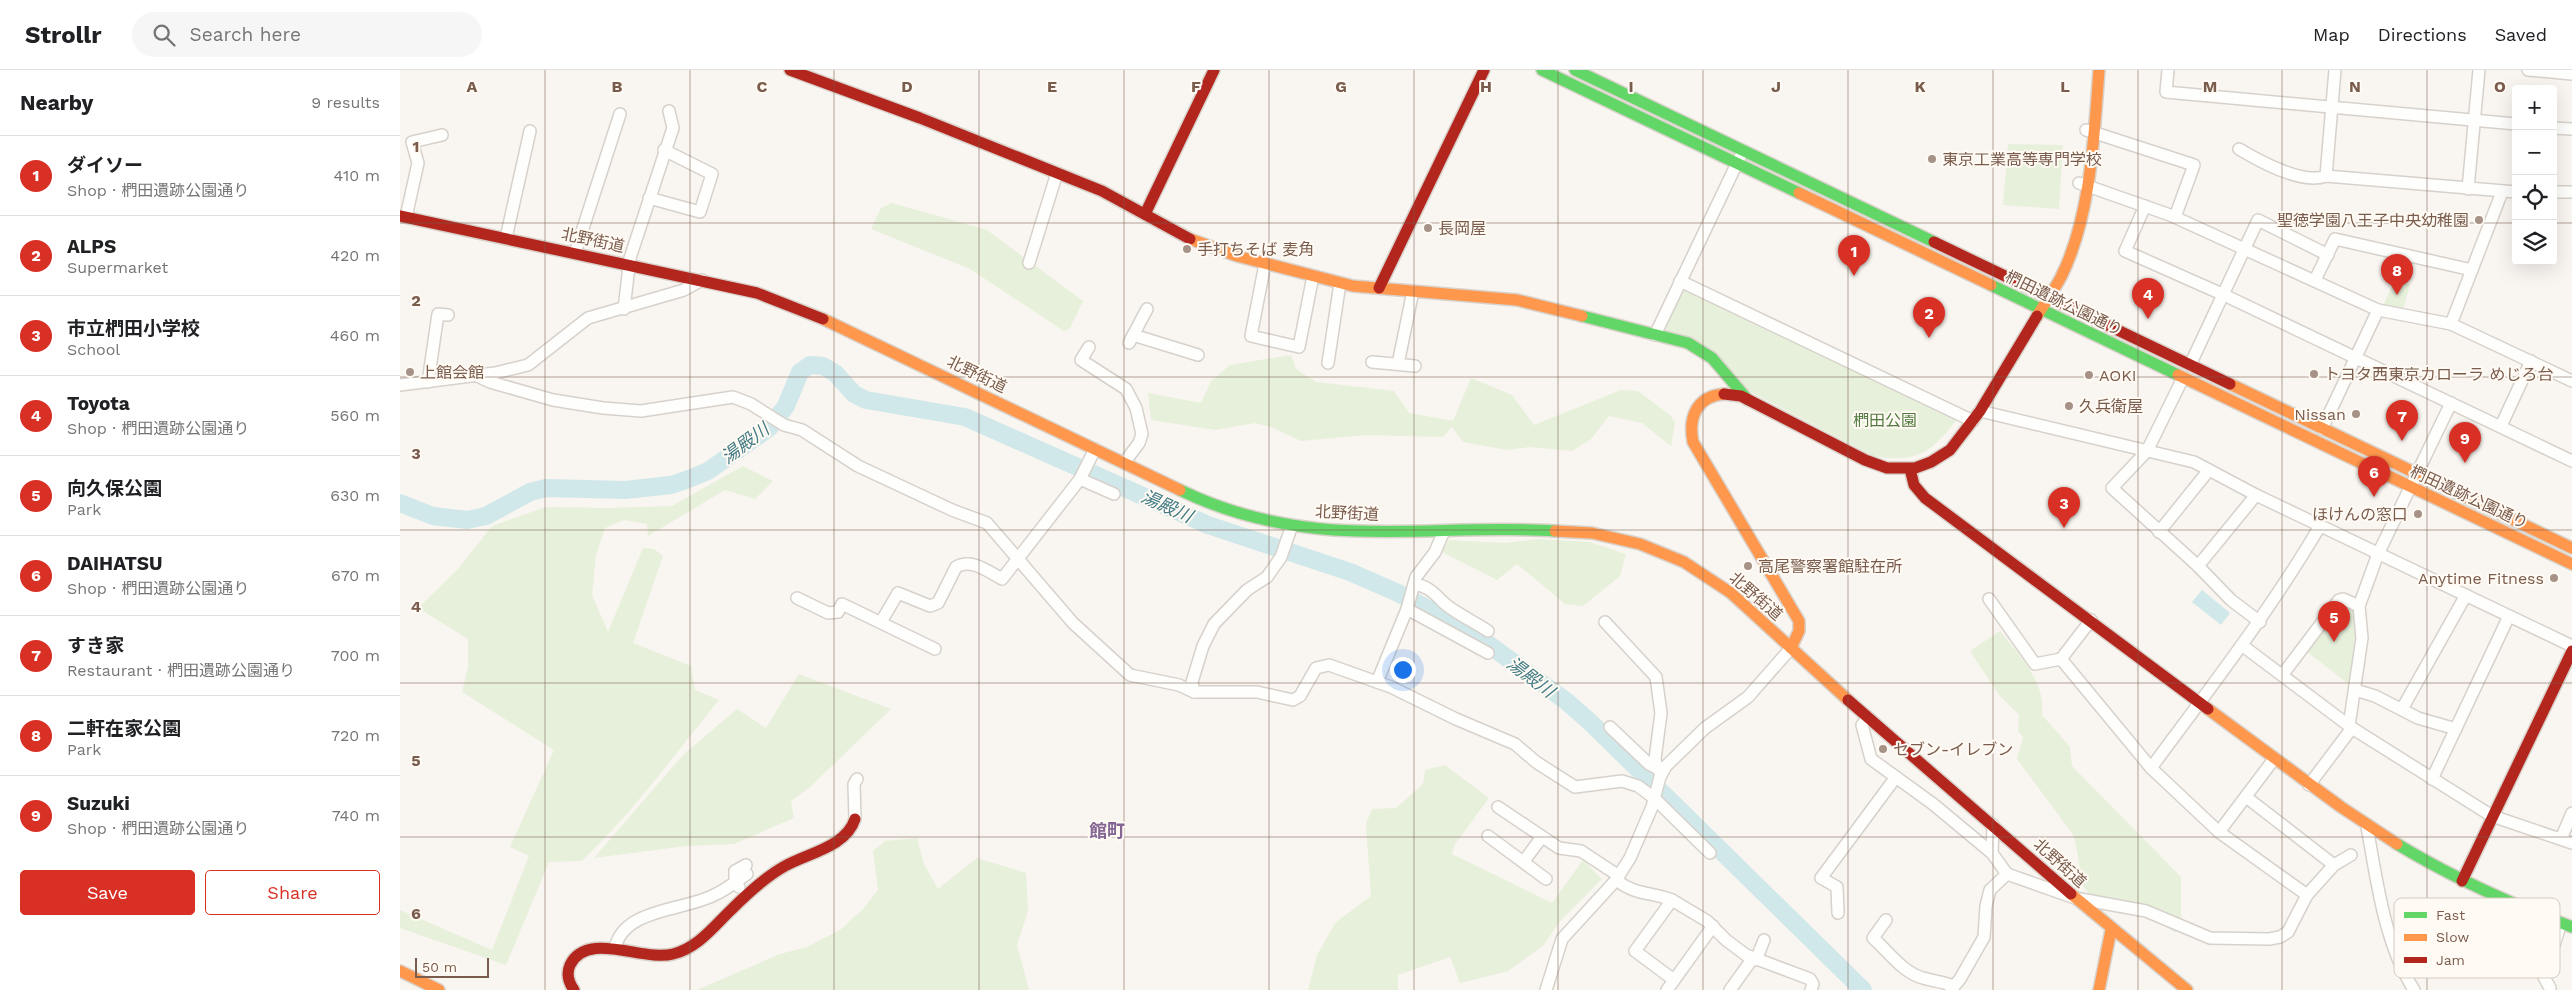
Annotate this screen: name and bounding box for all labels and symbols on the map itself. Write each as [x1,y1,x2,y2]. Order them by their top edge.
text: A [467,77,478,96]
text: B [612,77,623,96]
text: C [757,77,768,96]
text: D [901,77,913,96]
text: E [1047,77,1057,96]
text: F [1191,77,1201,96]
text: G [1335,77,1347,96]
text: H [1480,77,1492,96]
text: I [1628,77,1634,96]
text: J [1771,77,1781,96]
text: K [1914,77,1926,96]
text: L [2060,77,2070,96]
text: M [2203,77,2217,96]
text: N [2349,77,2361,96]
text: O [2494,77,2506,96]
text: 1 [413,137,419,156]
place label: 東京工業高等専門学校 [1942,150,2102,169]
marker: 東京工業高等専門学校 [1926,153,1938,165]
place label: 聖徳学園八王子中央幼稚園 [2277,211,2469,230]
marker: 聖徳学園八王子中央幼稚園 [2473,214,2485,226]
place label: 長岡屋 [1438,219,1486,238]
marker: 長岡屋 [1422,222,1434,234]
street label: 北野街道 [560,224,626,256]
pin: 1 [1838,235,1870,276]
place label: 手打ちそば 麦角 [1197,240,1314,259]
marker: 手打ちそば 麦角 [1181,243,1193,255]
pin: 8 [2381,254,2413,295]
street label: 椚田遺跡公園通り [2002,266,2126,340]
pin: 4 [2132,278,2164,319]
text: 2 [411,291,421,310]
pin: 2 [1913,297,1945,338]
street label: 北野街道 [944,351,1010,397]
place label: 上館会館 [420,363,484,382]
place label: トヨタ西東京カローラ めじろ台 [2324,365,2553,384]
marker: 上館会館 [404,366,416,378]
place label: AOKI [2099,366,2136,385]
marker: トヨタ西東京カローラ めじろ台 [2308,368,2320,380]
marker: AOKI [2083,369,2095,381]
place label: 久兵衛屋 [2079,397,2143,416]
marker: 久兵衛屋 [2063,400,2075,412]
pin: 7 [2386,400,2418,441]
place label: Nissan [2294,405,2346,424]
marker: Nissan [2350,408,2362,420]
park label: 椚田公園 [1853,411,1917,430]
water label: 湯殿川 [717,417,774,468]
pin: 9 [2449,422,2481,463]
text: 3 [411,444,421,463]
pin: 6 [2358,456,2390,497]
street label: 椚田遺跡公園通り [2407,461,2531,533]
water label: 湯殿川 [1138,485,1198,527]
pin: 3 [2048,487,2080,528]
street label: 北野街道 [1315,502,1379,524]
place label: ほけんの窓口 [2312,505,2408,524]
marker: ほけんの窓口 [2412,508,2424,520]
place label: 高尾警察署館駐在所 [1758,557,1902,576]
marker: 高尾警察署館駐在所 [1742,560,1754,572]
street label: 北野街道 [1726,568,1786,624]
place label: Anytime Fitness [2418,569,2544,588]
marker: Anytime Fitness [2548,572,2560,584]
text: 4 [411,597,421,616]
pin: 5 [2318,601,2350,642]
water label: 湯殿川 [1503,652,1560,703]
your location [1390,657,1416,683]
place label: セブン-イレブン [1893,740,2013,759]
marker: セブン-イレブン [1877,743,1889,755]
text: 5 [411,751,421,770]
district label: 館町 [1089,820,1125,841]
street label: 北野街道 [2030,835,2090,891]
legend [2394,898,2560,978]
text: 6 [411,904,421,923]
text: Fast [2436,907,2465,923]
text: Slow [2436,929,2469,945]
text: Jam [2436,952,2465,968]
scale bar [415,955,489,978]

